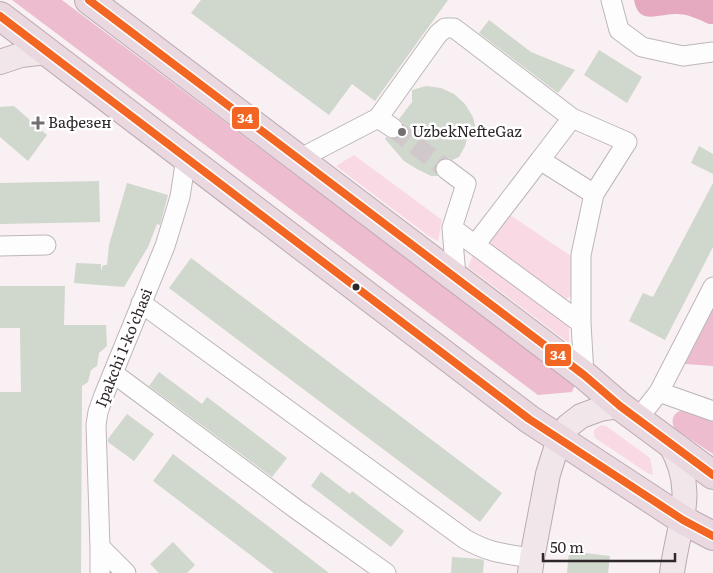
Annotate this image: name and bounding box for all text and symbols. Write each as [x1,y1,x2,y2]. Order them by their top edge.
line badge: 34 [231,106,260,130]
text: 34 [237,107,254,127]
place label: Вафезен [48,110,112,133]
marker: Вафезен [32,117,44,129]
place label: UzbekNefteGaz [412,119,522,142]
marker: UzbekNefteGaz [396,126,408,138]
unlabelled marker [351,282,361,292]
street label: Ipakchi 1-ko'chasi [88,284,157,410]
line badge: 34 [544,343,572,367]
text: 34 [550,344,567,364]
scale bar [543,530,676,562]
text: 50 m [550,535,584,558]

